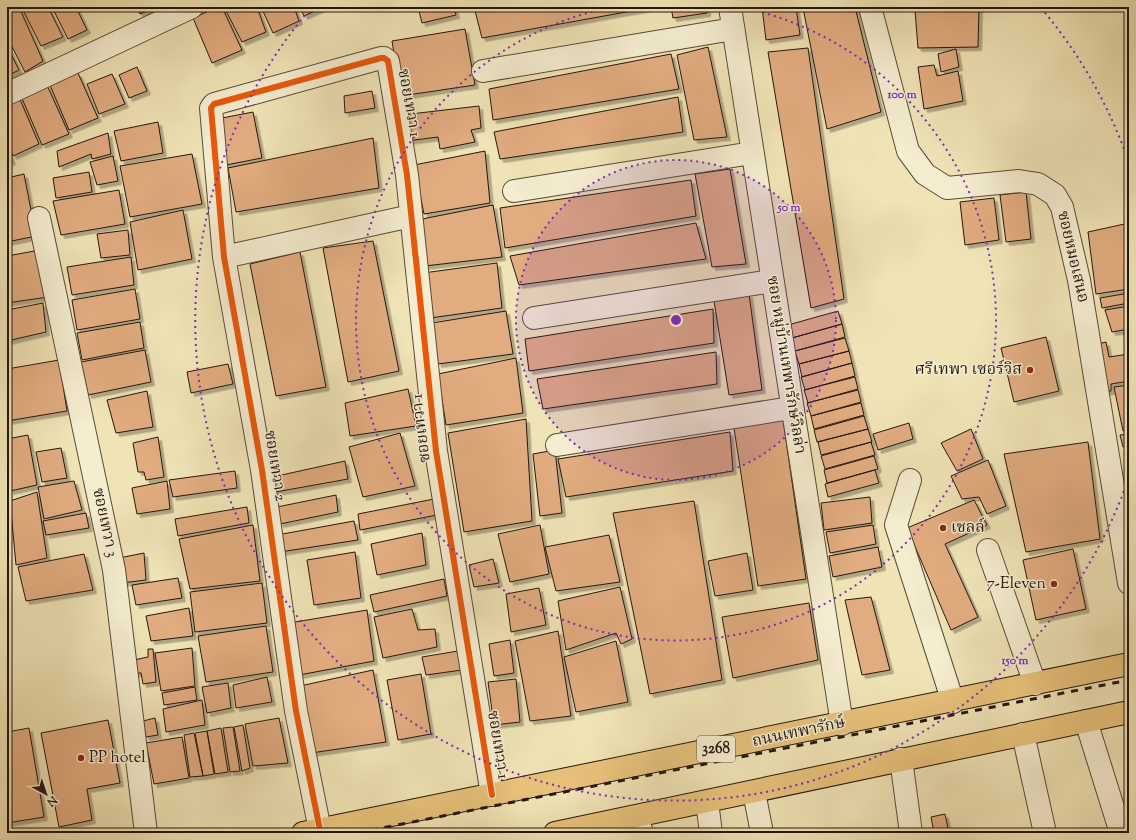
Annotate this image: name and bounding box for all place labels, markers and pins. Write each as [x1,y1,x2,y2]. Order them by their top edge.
centre of rings [669,313,683,327]
place label: ศรีเทพา เซอร์วิส [914,359,1022,382]
marker: ศรีเทพา เซอร์วิส [1025,365,1035,375]
place label: เชลล์ [951,517,985,540]
marker: เชลล์ [938,523,948,533]
place label: 7-Eleven [987,573,1047,596]
marker: 7-Eleven [1049,579,1059,589]
place label: PP hotel [89,747,146,770]
marker: PP hotel [76,753,86,763]

